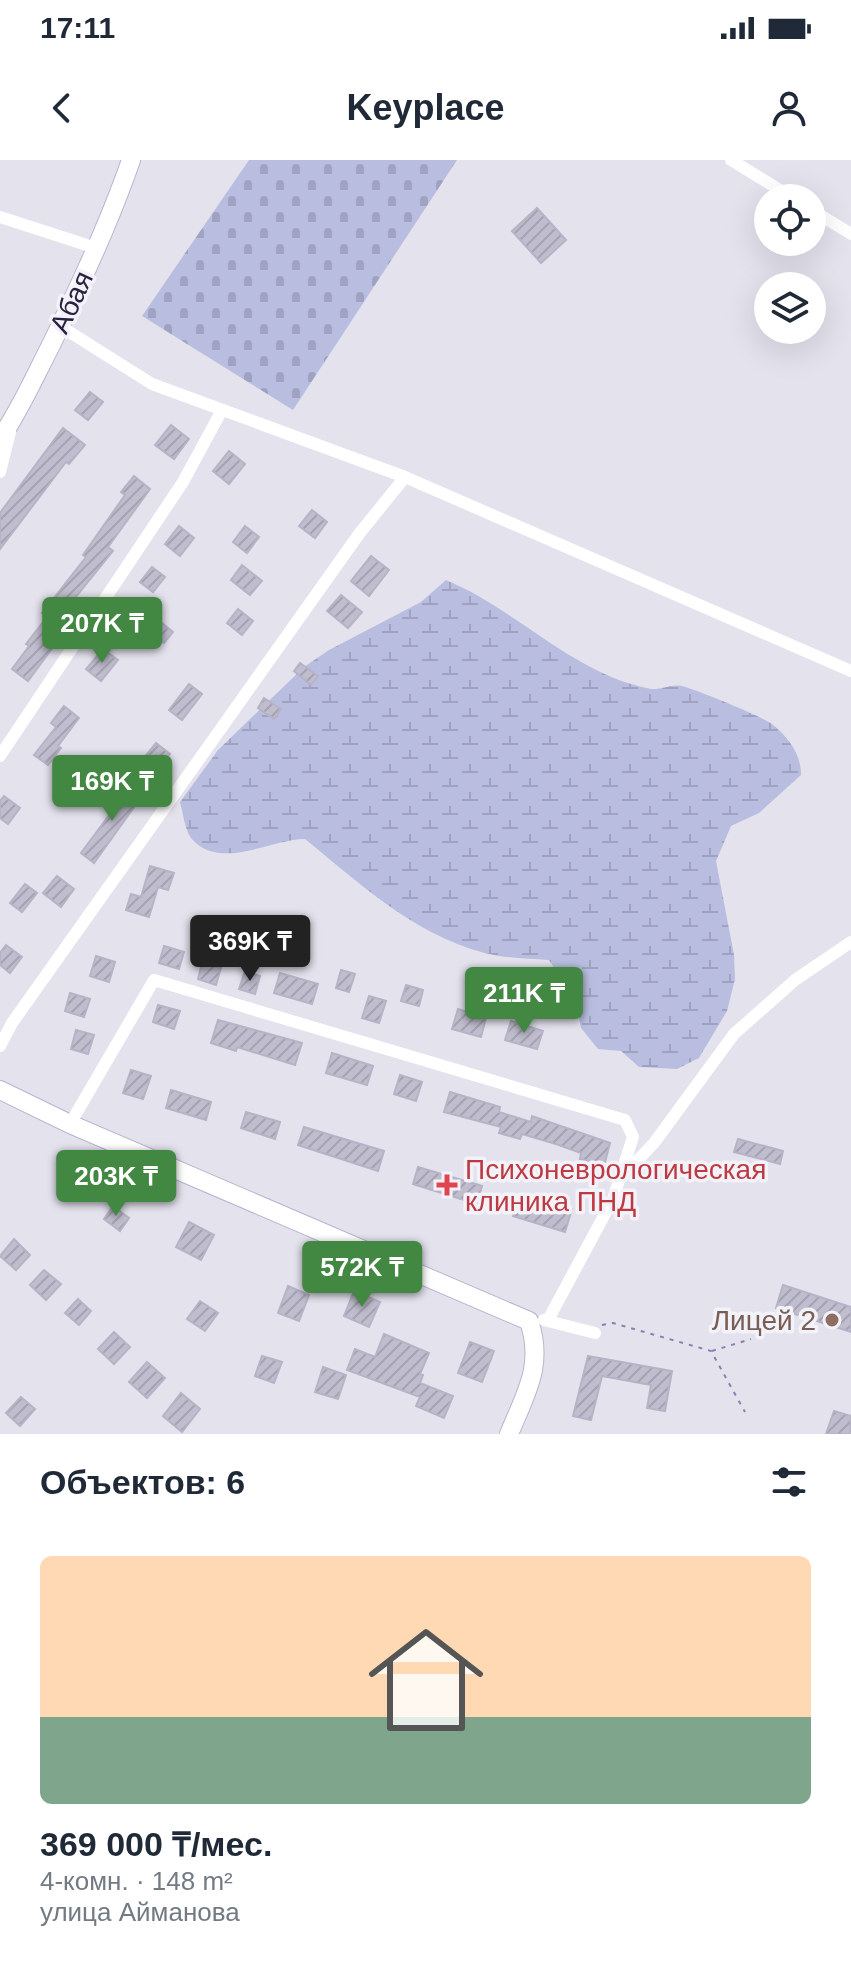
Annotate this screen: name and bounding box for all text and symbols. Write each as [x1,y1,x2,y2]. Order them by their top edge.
text: 17:11 [40,11,115,44]
icon: back [40,86,84,130]
icon: person [767,86,811,130]
text: Keyplace [346,87,505,128]
map controls [754,184,826,344]
button: locate [754,184,826,256]
street label: Абая [44,266,99,338]
button: layers [754,272,826,344]
pin: 207K ₸ [37,597,167,665]
text: 207K ₸ [60,608,144,638]
pin: 169K ₸ [47,755,177,823]
text: 169K ₸ [70,766,154,796]
pin: 369K ₸ [185,915,315,983]
text: 369K ₸ [208,926,292,956]
pin: 211K ₸ [459,967,589,1035]
text: 211K ₸ [483,978,565,1008]
pin: 203K ₸ [51,1150,181,1218]
place label: Психоневрологическая клиника ПНД [465,1154,766,1217]
text: 203K ₸ [74,1161,158,1191]
marker: Психоневрологическая клиника ПНД [436,1174,458,1196]
pin: 572K ₸ [297,1241,427,1309]
text: 572K ₸ [320,1252,404,1282]
place label: Лицей 2 [712,1305,816,1336]
marker: Лицей 2 [823,1311,841,1329]
icon: filters [767,1460,811,1504]
text: Объектов: 6 [40,1463,245,1501]
icon: home [354,1608,498,1752]
text: 369 000 ₸/мес. [40,1825,272,1863]
text: 4-комн. · 148 m² [40,1866,233,1896]
text: улица Айманова [40,1897,240,1927]

